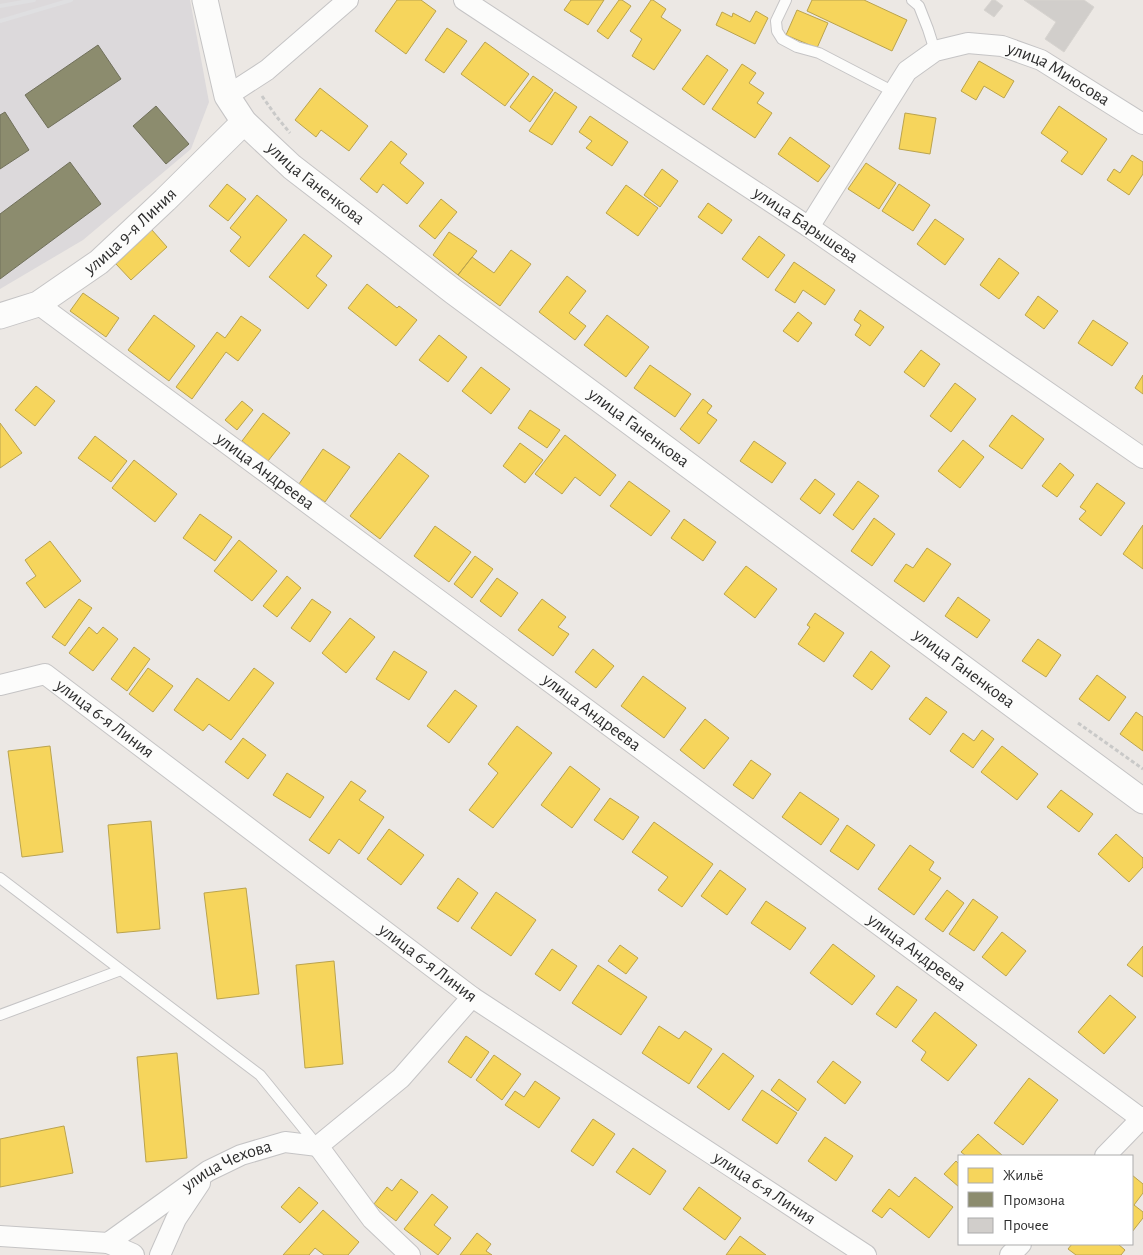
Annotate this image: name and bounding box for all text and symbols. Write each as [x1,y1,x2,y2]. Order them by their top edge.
street label: улица Миюсова [1004,39,1113,110]
street label: улица Ганенкова [262,138,368,228]
street label: улица Барышева [749,183,861,267]
street label: улица 9-я Линия [81,185,180,278]
street label: улица Ганенкова [584,384,692,471]
street label: улица Андреева [212,429,317,514]
street label: улица Ганенкова [909,625,1018,712]
street label: улица Андреева [538,670,644,755]
street label: улица 6-я Линия [51,676,157,762]
street label: улица Андреева [863,910,969,995]
street label: улица 6-я Линия [374,920,480,1006]
street label: улица Чехова [178,1137,274,1196]
street label: улица 6-я Линия [709,1148,819,1228]
legend [958,1155,1133,1245]
text: Жильё [1003,1168,1043,1183]
text: Промзона [1003,1193,1065,1208]
text: Прочее [1003,1218,1049,1233]

